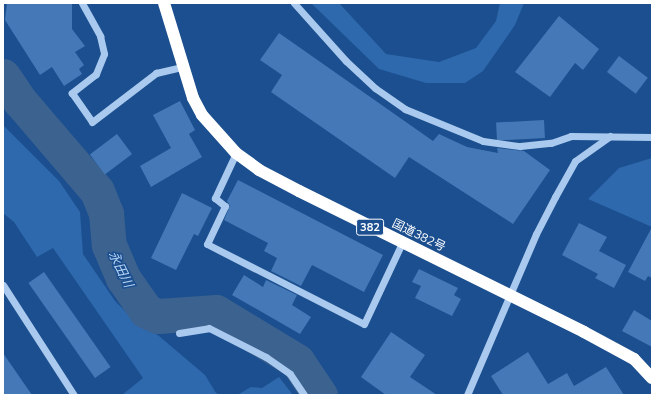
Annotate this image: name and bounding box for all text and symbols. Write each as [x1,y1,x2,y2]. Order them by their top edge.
street label: 国道382号 [390,216,448,254]
road number: 382 [356,218,384,236]
water label: 永田川 [105,248,137,290]

